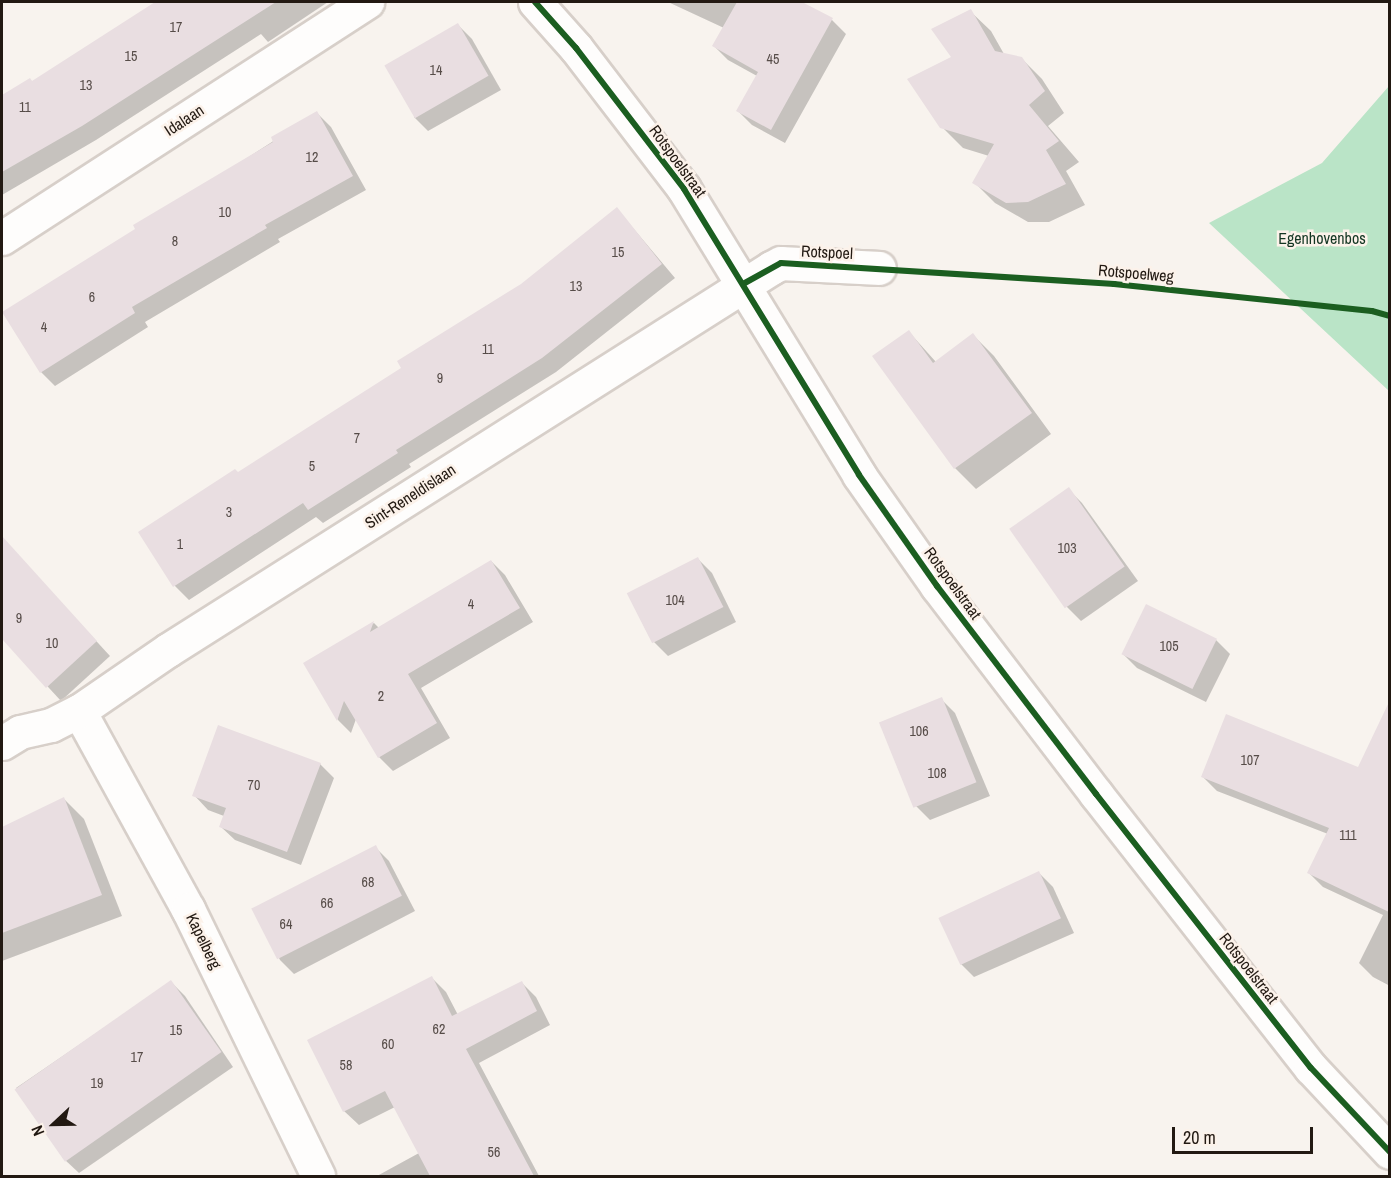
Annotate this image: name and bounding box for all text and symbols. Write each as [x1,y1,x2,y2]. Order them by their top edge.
house number: 17 [170,19,182,35]
house number: 15 [125,48,137,64]
house number: 45 [767,51,779,67]
house number: 14 [430,62,442,78]
house number: 13 [80,77,92,93]
house number: 11 [19,99,31,115]
street label: Idalaan [161,100,207,140]
street label: Rotspoelstraat [645,121,711,201]
house number: 12 [306,149,318,165]
house number: 10 [219,204,231,220]
park label: Egenhovenbos [1278,228,1366,248]
house number: 8 [172,233,178,249]
street label: Rotspoel [801,241,853,263]
house number: 15 [612,244,624,260]
street label: Rotspoelweg [1097,260,1175,286]
house number: 13 [570,278,582,294]
house number: 6 [89,289,95,305]
house number: 4 [41,319,47,335]
house number: 11 [482,341,494,357]
house number: 9 [437,370,443,386]
house number: 7 [354,430,360,446]
house number: 5 [309,458,315,474]
street label: Sint-Reneldislaan [361,460,459,532]
house number: 3 [226,504,232,520]
house number: 1 [177,536,183,552]
house number: 103 [1057,540,1077,556]
street label: Rotspoelstraat [920,543,986,623]
house number: 104 [665,592,685,608]
house number: 4 [468,596,474,612]
house number: 9 [16,610,22,626]
house number: 10 [46,635,58,651]
house number: 105 [1159,638,1179,654]
house number: 2 [378,688,384,704]
house number: 106 [909,723,929,739]
house number: 107 [1240,752,1260,768]
house number: 108 [927,765,947,781]
house number: 70 [248,777,260,793]
house number: 111 [1339,827,1357,843]
house number: 68 [362,874,374,890]
house number: 66 [321,895,333,911]
street label: Kapelberg [182,910,226,972]
house number: 64 [280,916,292,932]
street label: Rotspoelstraat [1215,929,1283,1007]
house number: 62 [433,1021,445,1037]
house number: 15 [170,1022,182,1038]
house number: 60 [382,1036,394,1052]
house number: 17 [131,1049,143,1065]
house number: 58 [340,1057,352,1073]
house number: 19 [91,1075,103,1091]
north arrow [24,1094,84,1154]
scale bar [1175,1115,1316,1153]
text: N [25,1122,49,1139]
text: 20 m [1183,1125,1216,1150]
house number: 56 [488,1144,500,1160]

